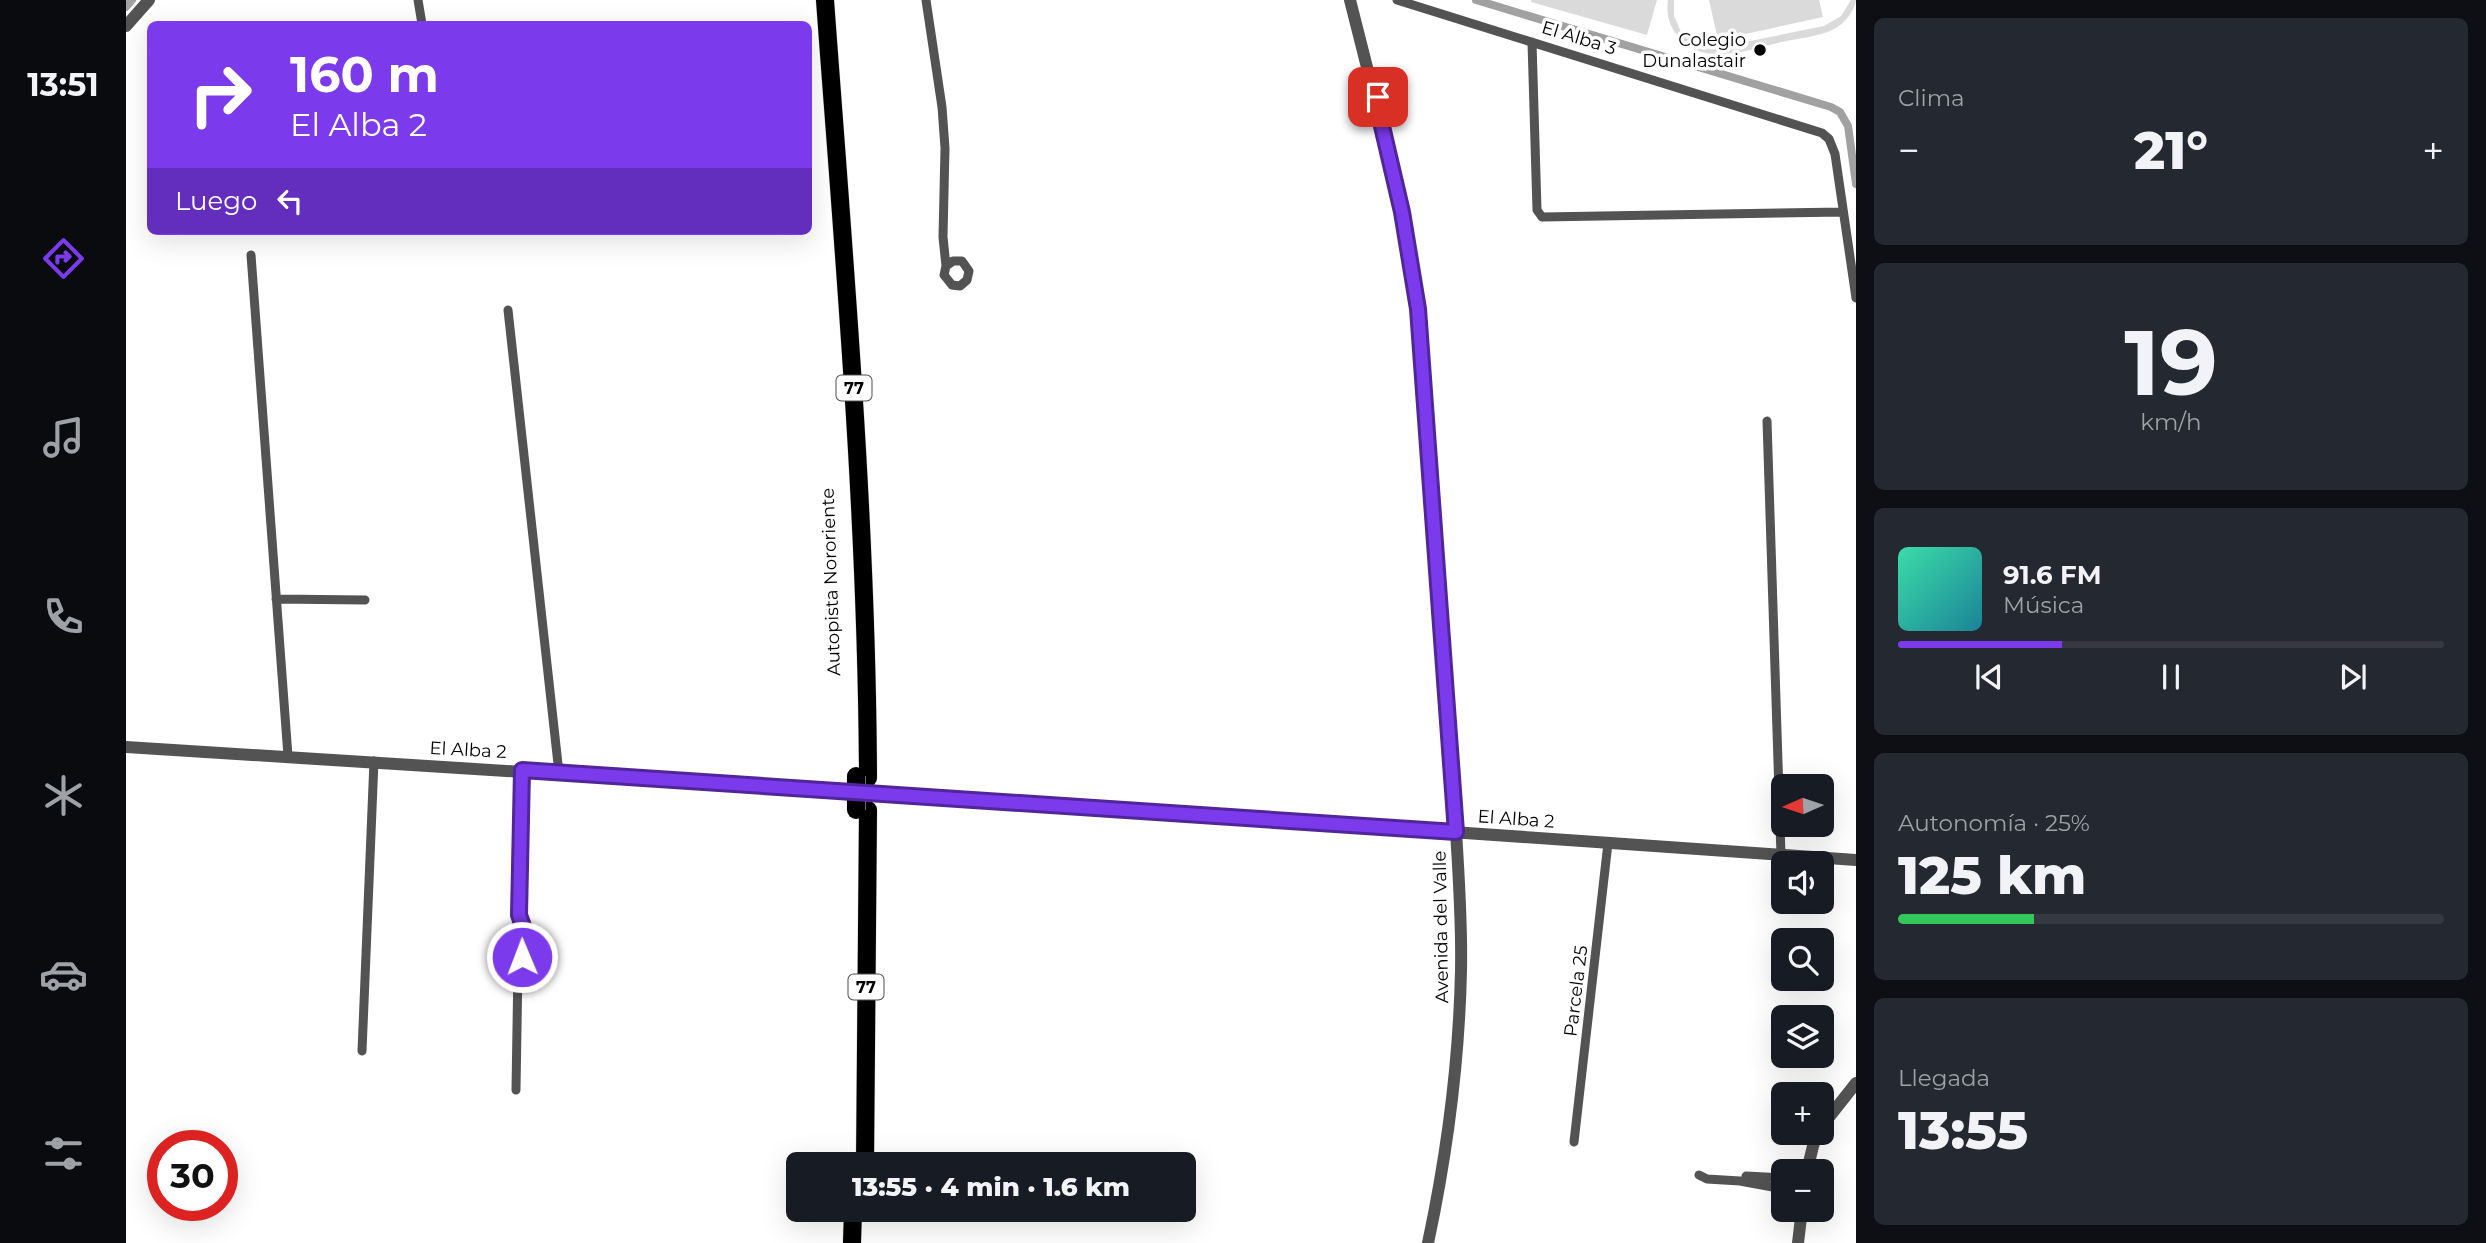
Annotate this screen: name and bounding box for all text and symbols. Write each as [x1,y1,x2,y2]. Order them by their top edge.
street label: El Alba 3 [1539,16,1619,60]
place label: Colegio Dunalastair [1642,29,1746,72]
marker: Colegio Dunalastair [1752,42,1768,58]
text: 160 m [290,45,439,104]
icon: right [175,49,266,140]
text: 13:51 [27,65,99,104]
pin [1348,67,1408,127]
icon: arrive [1359,78,1397,116]
text: Clima [1898,84,1965,112]
text: El Alba 2 [290,105,427,144]
text: 21° [2134,119,2208,182]
text: − [1898,127,1920,174]
text: + [2422,127,2444,174]
icon: left [271,182,309,220]
text: Luego [175,185,257,217]
icon: directions [39,234,88,283]
text: 19 [2124,307,2218,418]
road number: 77 [836,376,872,400]
text: km/h [2140,408,2202,436]
icon: music [39,413,88,462]
street label: Autopista Nororiente [817,487,845,676]
text: 91.6 FM [2003,559,2101,591]
text: Música [2003,591,2084,619]
icon: phone [39,592,88,641]
icon: previous [1970,658,2008,696]
icon: pause [2152,658,2190,696]
icon: next [2334,658,2372,696]
street label: El Alba 2 [429,737,507,763]
icon: climate [39,771,88,820]
north arrow [1771,774,1834,836]
map controls [1771,774,1834,1222]
street label: El Alba 2 [1477,805,1555,833]
text: Autonomía · 25% [1898,809,2090,837]
text: 125 km [1898,844,2086,907]
street label: Avenida del Valle [1429,850,1453,1004]
button: sound [1771,851,1834,914]
position arrow [485,920,559,994]
button: search [1771,928,1834,991]
street label: Parcela 25 [1559,944,1593,1038]
icon: car [39,950,88,999]
road number: 77 [848,974,884,1000]
button: layers [1771,1005,1834,1068]
text: Llegada [1898,1064,1990,1092]
button: + [1771,1082,1834,1145]
text: 13:55 [1898,1099,2028,1162]
icon: filters [39,1129,88,1178]
speed limit sign: 30 [147,1130,238,1221]
button: − [1771,1159,1834,1222]
text: 13:55 · 4 min · 1.6 km [852,1171,1130,1203]

